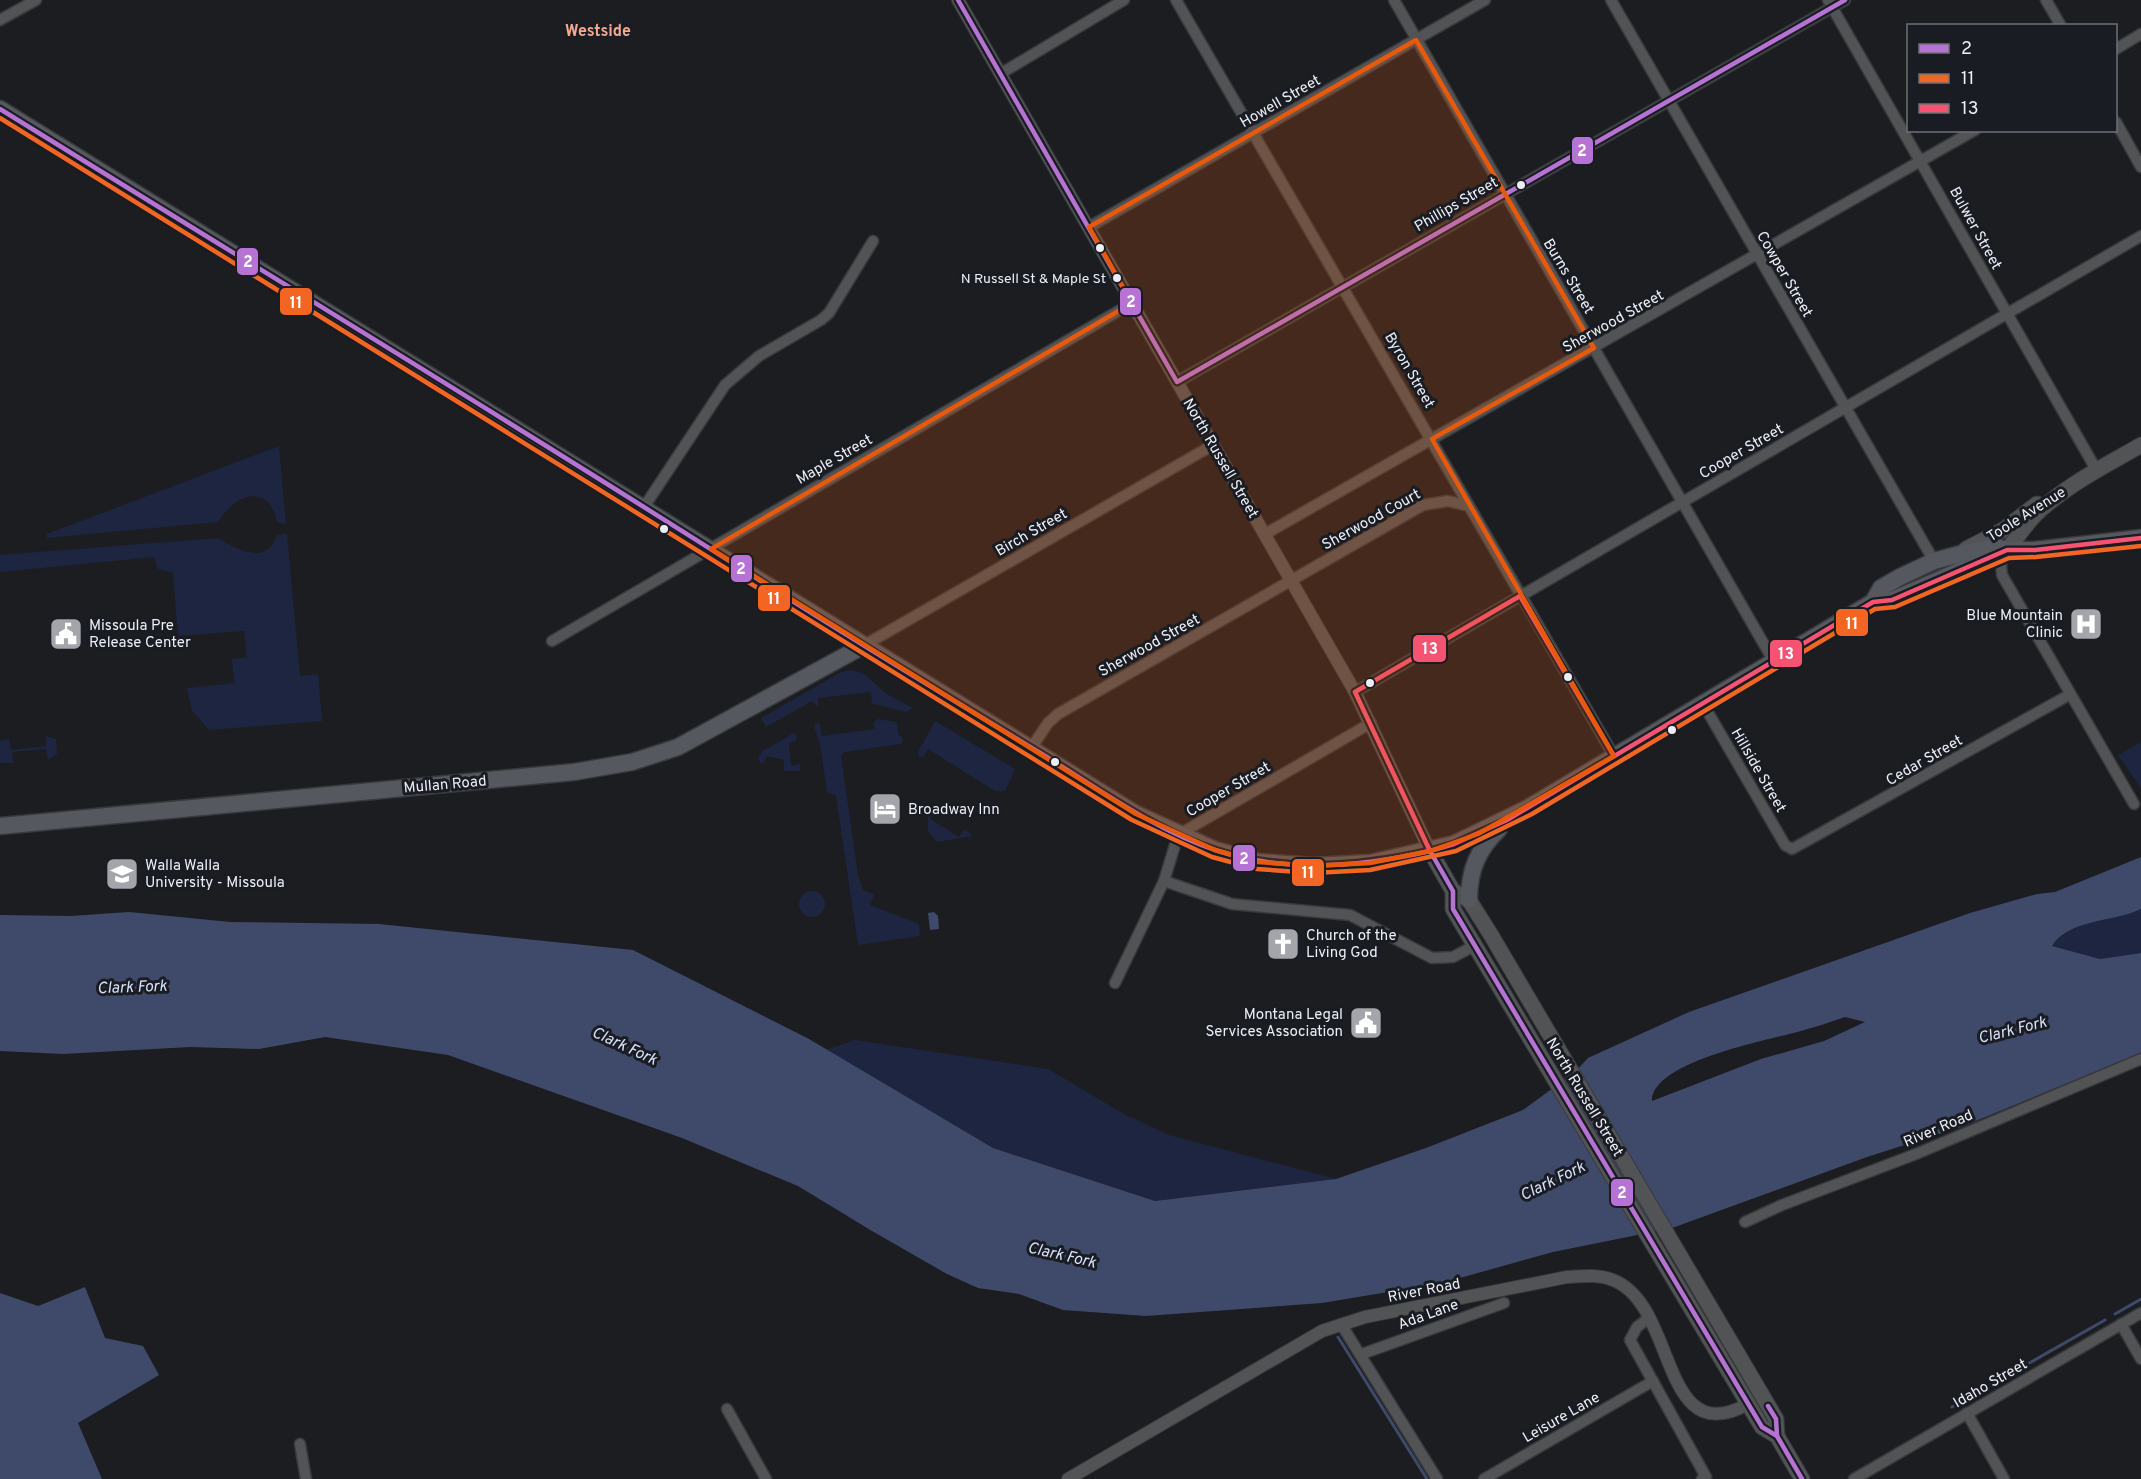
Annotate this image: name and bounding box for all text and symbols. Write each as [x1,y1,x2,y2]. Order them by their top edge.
district label: Westside [565,22,631,42]
legend [1907,24,2117,132]
text: 2 [1961,38,1972,61]
text: 11 [1961,68,1974,91]
street label: Howell Street [1237,72,1325,133]
text: 13 [1961,98,1979,121]
line badge: 2 [1571,136,1594,165]
text: 2 [1577,142,1587,162]
street label: Phillips Street [1411,174,1502,237]
unlabelled marker [1515,179,1527,191]
street label: Bulwer Street [1944,184,2005,273]
street label: Cowper Street [1751,228,1816,321]
street label: Burns Street [1538,236,1598,318]
unlabelled marker [1094,242,1106,254]
line badge: 2 [236,247,259,276]
text: 2 [243,253,253,273]
place label: N Russell St & Maple St [961,271,1106,288]
marker: N Russell St & Maple St [1111,272,1123,284]
line badge: 11 [279,287,313,316]
line badge: 2 [1119,287,1142,316]
street label: Sherwood Street [1560,287,1668,358]
text: 2 [1126,293,1136,313]
text: 11 [290,294,302,314]
street label: Byron Street [1379,329,1438,412]
street label: North Russell Street [1178,395,1262,522]
street label: Cooper Street [1696,421,1787,484]
street label: Maple Street [793,431,876,490]
street label: Toole Avenue [1984,484,2070,547]
street label: Sherwood Court [1319,485,1424,555]
street label: Birch Street [992,505,1071,561]
unlabelled marker [658,523,670,535]
line badge: 2 [730,554,753,583]
text: 2 [736,560,746,580]
line badge: 11 [757,584,791,612]
text: 11 [768,590,780,610]
hospital icon: Blue Mountain Clinic [2068,606,2104,642]
place label: Blue Mountain Clinic [1966,607,2063,643]
line badge: 11 [1835,608,1869,637]
street label: Sherwood Street [1096,611,1204,682]
text: 11 [1846,615,1858,635]
public building icon: Missoula Pre Release Center [48,616,84,652]
place label: Missoula Pre Release Center [89,617,191,653]
line badge: 13 [1412,634,1447,663]
line badge: 13 [1769,639,1803,668]
text: 13 [1422,640,1438,660]
text: 13 [1778,645,1794,665]
unlabelled marker [1562,671,1574,683]
unlabelled marker [1364,677,1376,689]
unlabelled marker [1666,724,1678,736]
street label: Hillside Street [1726,725,1790,816]
street label: Cedar Street [1883,732,1966,791]
unlabelled marker [1049,756,1061,768]
street label: Cooper Street [1183,759,1274,822]
street label: Mullan Road [403,772,487,799]
hotel icon: Broadway Inn [867,791,903,827]
place label: Broadway Inn [908,801,1000,820]
line badge: 2 [1232,844,1256,872]
text: 2 [1239,850,1249,870]
school or university icon: Walla Walla University - Missoula [104,856,140,892]
place label: Walla Walla University - Missoula [145,857,285,893]
line badge: 11 [1291,858,1325,887]
text: 11 [1302,864,1314,884]
church icon: Church of the Living God [1265,926,1301,962]
place label: Church of the Living God [1306,927,1397,963]
water label: Clark Fork [97,977,168,999]
public building icon: Montana Legal Services Association [1348,1005,1384,1041]
place label: Montana Legal Services Association [1206,1006,1343,1042]
water label: Clark Fork [1976,1013,2050,1049]
water label: Clark Fork [588,1023,661,1071]
street label: North Russell Street [1541,1035,1627,1161]
street label: River Road [1901,1106,1976,1153]
water label: Clark Fork [1517,1157,1589,1206]
line badge: 2 [1610,1178,1634,1207]
text: 2 [1617,1184,1627,1204]
water label: Clark Fork [1025,1238,1099,1274]
street label: River Road [1386,1275,1462,1308]
street label: Ada Lane [1396,1296,1461,1335]
street label: Idaho Street [1950,1355,2031,1413]
street label: Leisure Lane [1520,1389,1604,1448]

